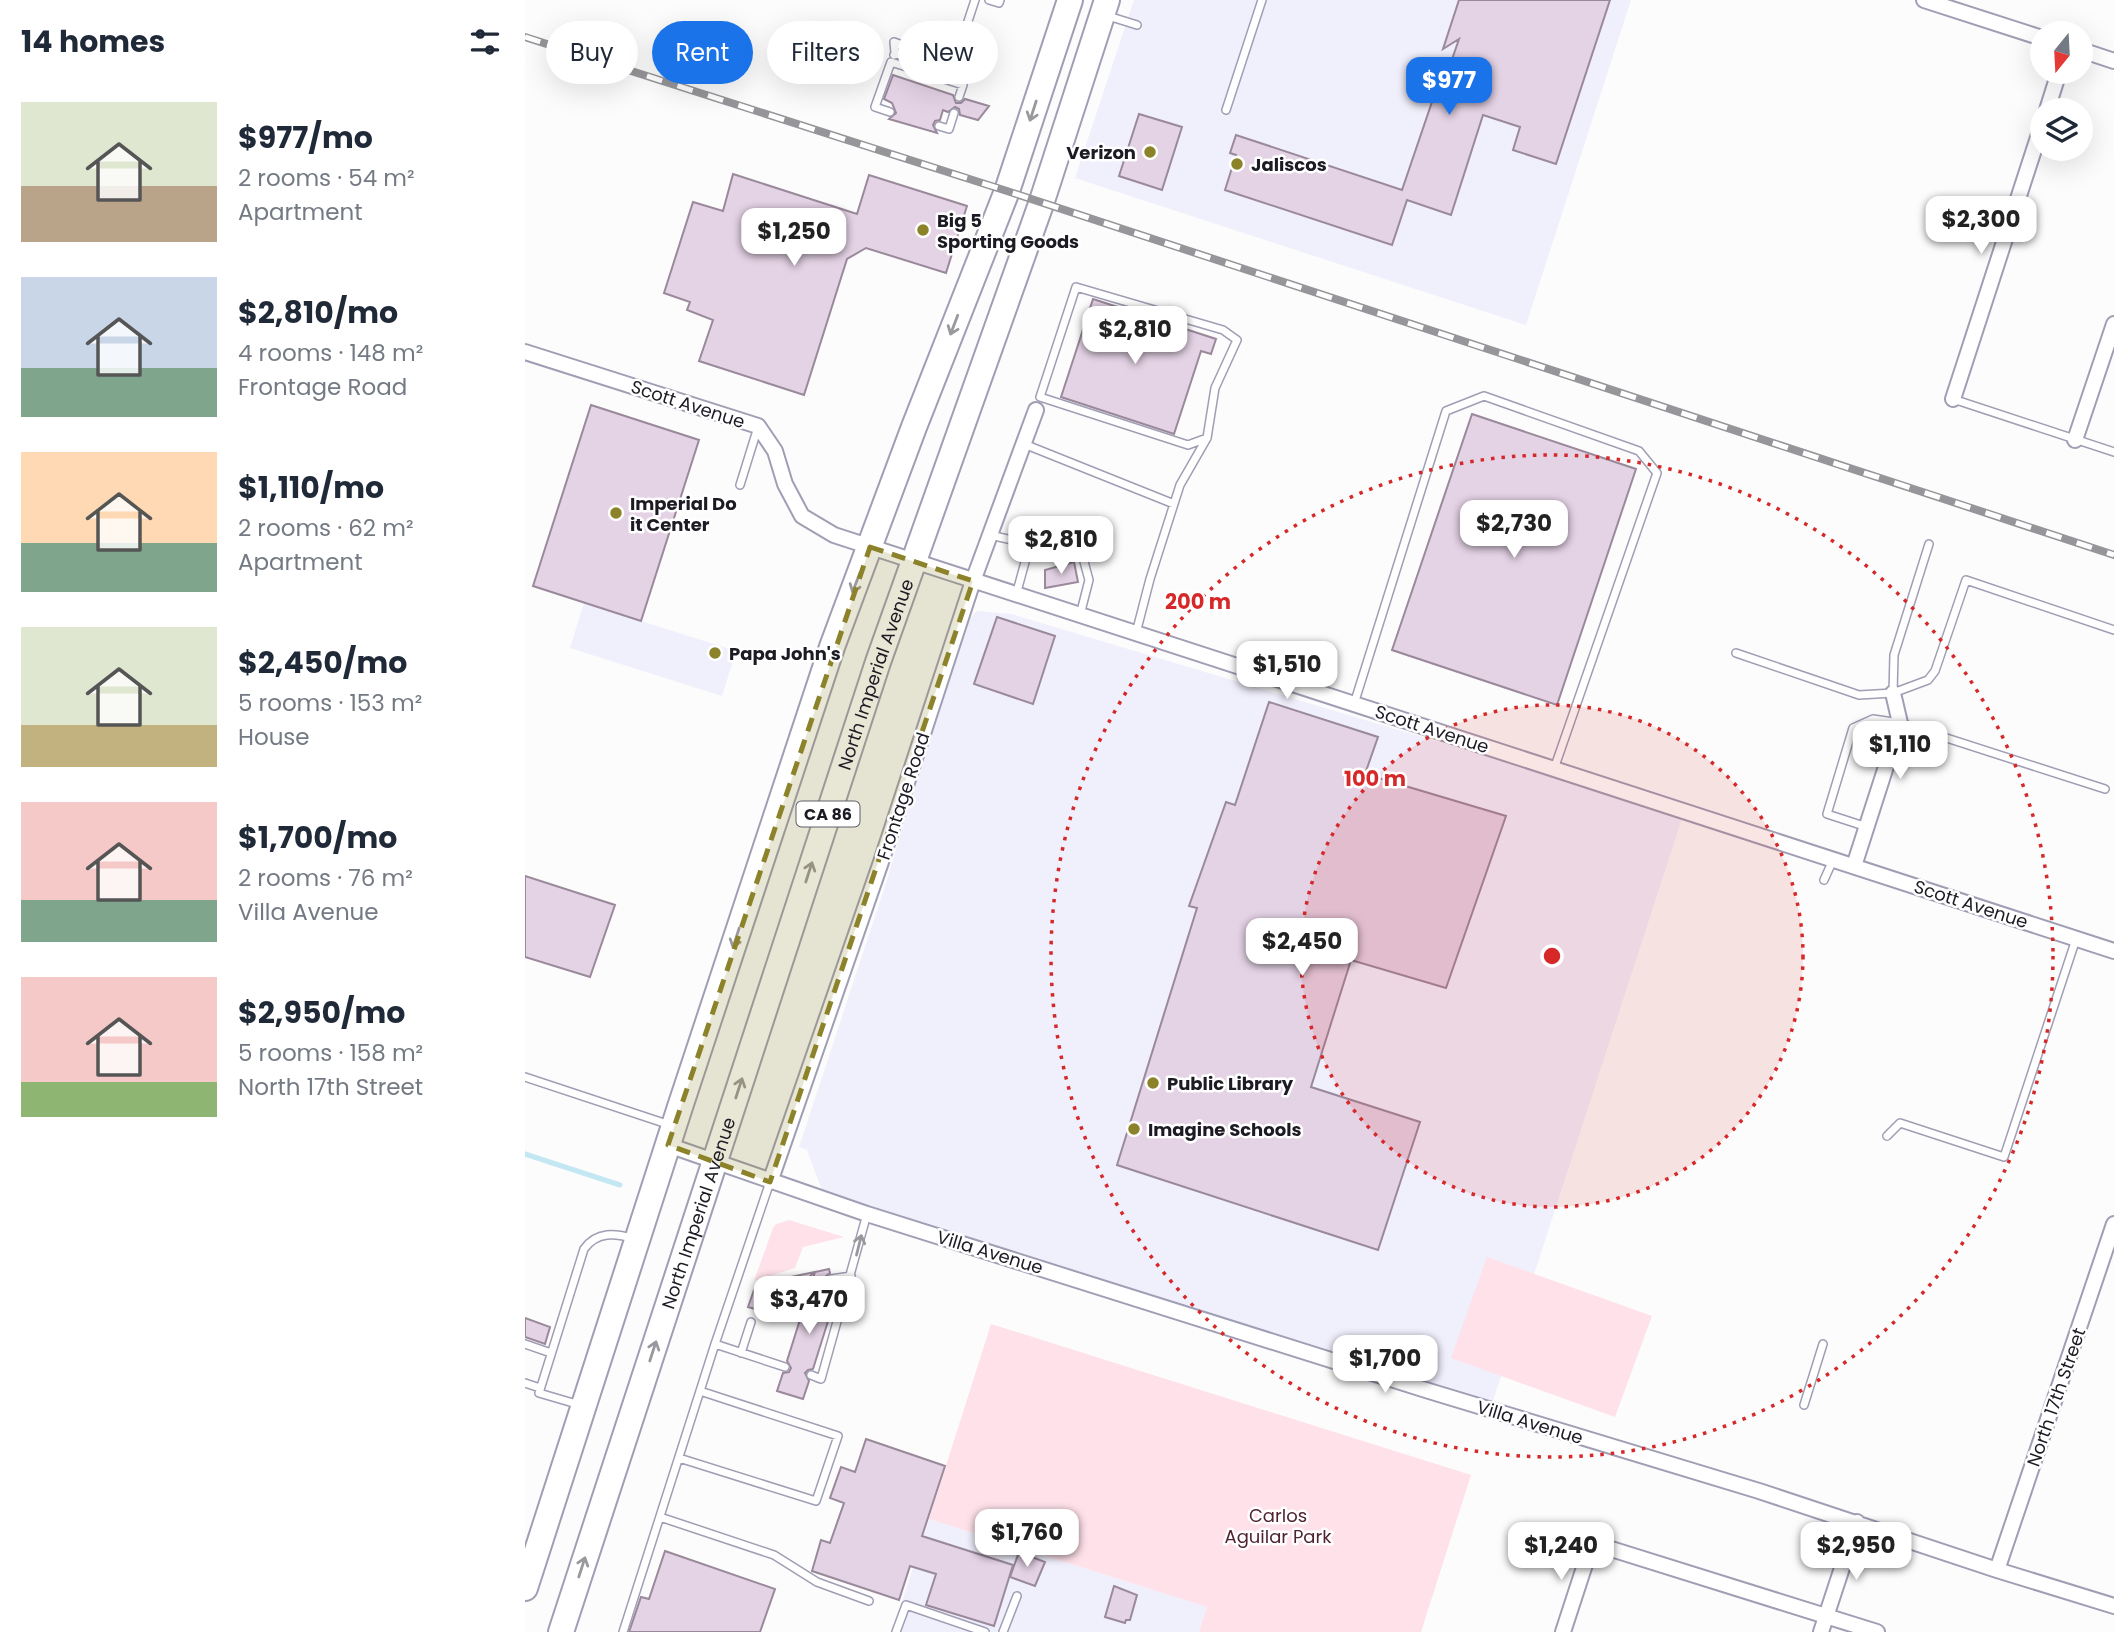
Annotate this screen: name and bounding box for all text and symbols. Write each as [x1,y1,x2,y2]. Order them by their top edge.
text: 14 homes [21,20,165,63]
chip: Buy [546,21,638,84]
chip: Rent [652,21,753,84]
chip: Filters [767,21,884,84]
chip: New [898,21,998,84]
north arrow [2030,21,2093,84]
map controls [2030,21,2093,161]
icon: filters [466,23,504,61]
pin: $977 [1408,58,1490,117]
text: $977 [1422,64,1476,96]
button: layers [2030,98,2093,161]
one-way arrow [1026,100,1038,122]
text: $977/mo [238,116,373,159]
icon: home [77,130,161,214]
place label: Verizon [1066,140,1136,165]
marker: Verizon [1142,144,1158,160]
place label: Jaliscos [1251,152,1327,177]
marker: Jaliscos [1229,156,1245,172]
text: 2 rooms · 54 m² [238,162,415,194]
text: Apartment [238,196,363,228]
pin: $2,300 [1924,196,2038,256]
text: $2,300 [1942,203,2020,235]
pin: $1,250 [737,208,851,268]
place label: Big 5 Sporting Goods [937,208,1079,254]
text: $1,250 [757,215,831,247]
marker: Big 5 Sporting Goods [915,222,931,238]
text: $2,810/mo [238,291,398,334]
icon: home [77,305,161,389]
pin: $2,810 [1078,306,1192,366]
one-way arrow [947,313,960,335]
text: $2,810 [1098,313,1172,345]
text: 4 rooms · 148 m² [238,337,423,369]
text: Frontage Road [238,371,407,403]
street label: Scott Avenue [628,374,748,434]
text: $1,110/mo [238,466,384,509]
icon: home [77,480,161,564]
place label: Imperial Do it Center [630,491,737,537]
pin: $2,730 [1457,500,1571,560]
marker: Imperial Do it Center [608,505,624,521]
text: $2,730 [1476,507,1552,539]
text: 2 rooms · 62 m² [238,512,414,544]
pin: $2,810 [1004,516,1118,576]
text: $2,810 [1024,523,1098,555]
text: Apartment [238,546,363,578]
one-way arrow [849,572,862,594]
street label: North Imperial Avenue [831,575,919,773]
text: 200 m [1165,587,1231,616]
text: $2,450/mo [238,641,407,684]
place label: Papa John's [729,641,841,666]
pin: $1,510 [1230,642,1344,701]
marker: Papa John's [707,645,723,661]
text: $1,510 [1253,648,1321,680]
icon: home [77,655,161,739]
text: 5 rooms · 153 m² [238,687,422,719]
street label: Scott Avenue [1372,699,1492,759]
text: House [238,721,310,753]
pin: $1,110 [1843,722,1957,781]
text: $1,110 [1869,728,1931,760]
street label: Frontage Road [871,729,935,863]
text: 100 m [1344,764,1406,793]
road number: CA 86 [797,802,859,827]
text: $1,700/mo [238,816,397,859]
icon: home [77,830,161,914]
one-way arrow [804,861,817,883]
text: 2 rooms · 76 m² [238,862,413,894]
street label: Scott Avenue [1911,874,2031,934]
text: Villa Avenue [238,896,379,928]
pin: $2,450 [1245,918,1359,978]
text: $2,450 [1262,925,1342,957]
one-way arrow [729,926,741,948]
centre of rings [1540,944,1564,968]
text: $2,950/mo [238,991,405,1034]
icon: home [77,1005,161,1089]
text: 5 rooms · 158 m² [238,1037,423,1069]
text: North 17th Street [238,1071,423,1103]
place label: Public Library [1167,1071,1294,1096]
marker: Public Library [1145,1075,1161,1091]
one-way arrow [733,1077,746,1099]
street label: North Imperial Avenue [655,1114,741,1312]
place label: Imagine Schools [1148,1117,1302,1142]
marker: Imagine Schools [1126,1121,1142,1137]
street label: Villa Avenue [934,1224,1046,1280]
one-way arrow [853,1234,866,1257]
pin: $3,470 [752,1276,866,1336]
text: $3,470 [770,1283,848,1315]
street label: North 17th Street [2021,1324,2091,1470]
pin: $1,700 [1328,1336,1442,1395]
one-way arrow [648,1340,661,1362]
text: $1,700 [1349,1342,1421,1374]
street label: Villa Avenue [1474,1394,1586,1450]
park label: Carlos Aguilar Park [1225,1503,1332,1549]
pin: $1,760 [970,1510,1084,1569]
text: $1,760 [991,1516,1063,1548]
pin: $1,240 [1504,1522,1618,1582]
pin: $2,950 [1799,1522,1913,1582]
text: $1,240 [1524,1529,1598,1561]
text: $2,950 [1817,1529,1895,1561]
one-way arrow [577,1557,590,1579]

